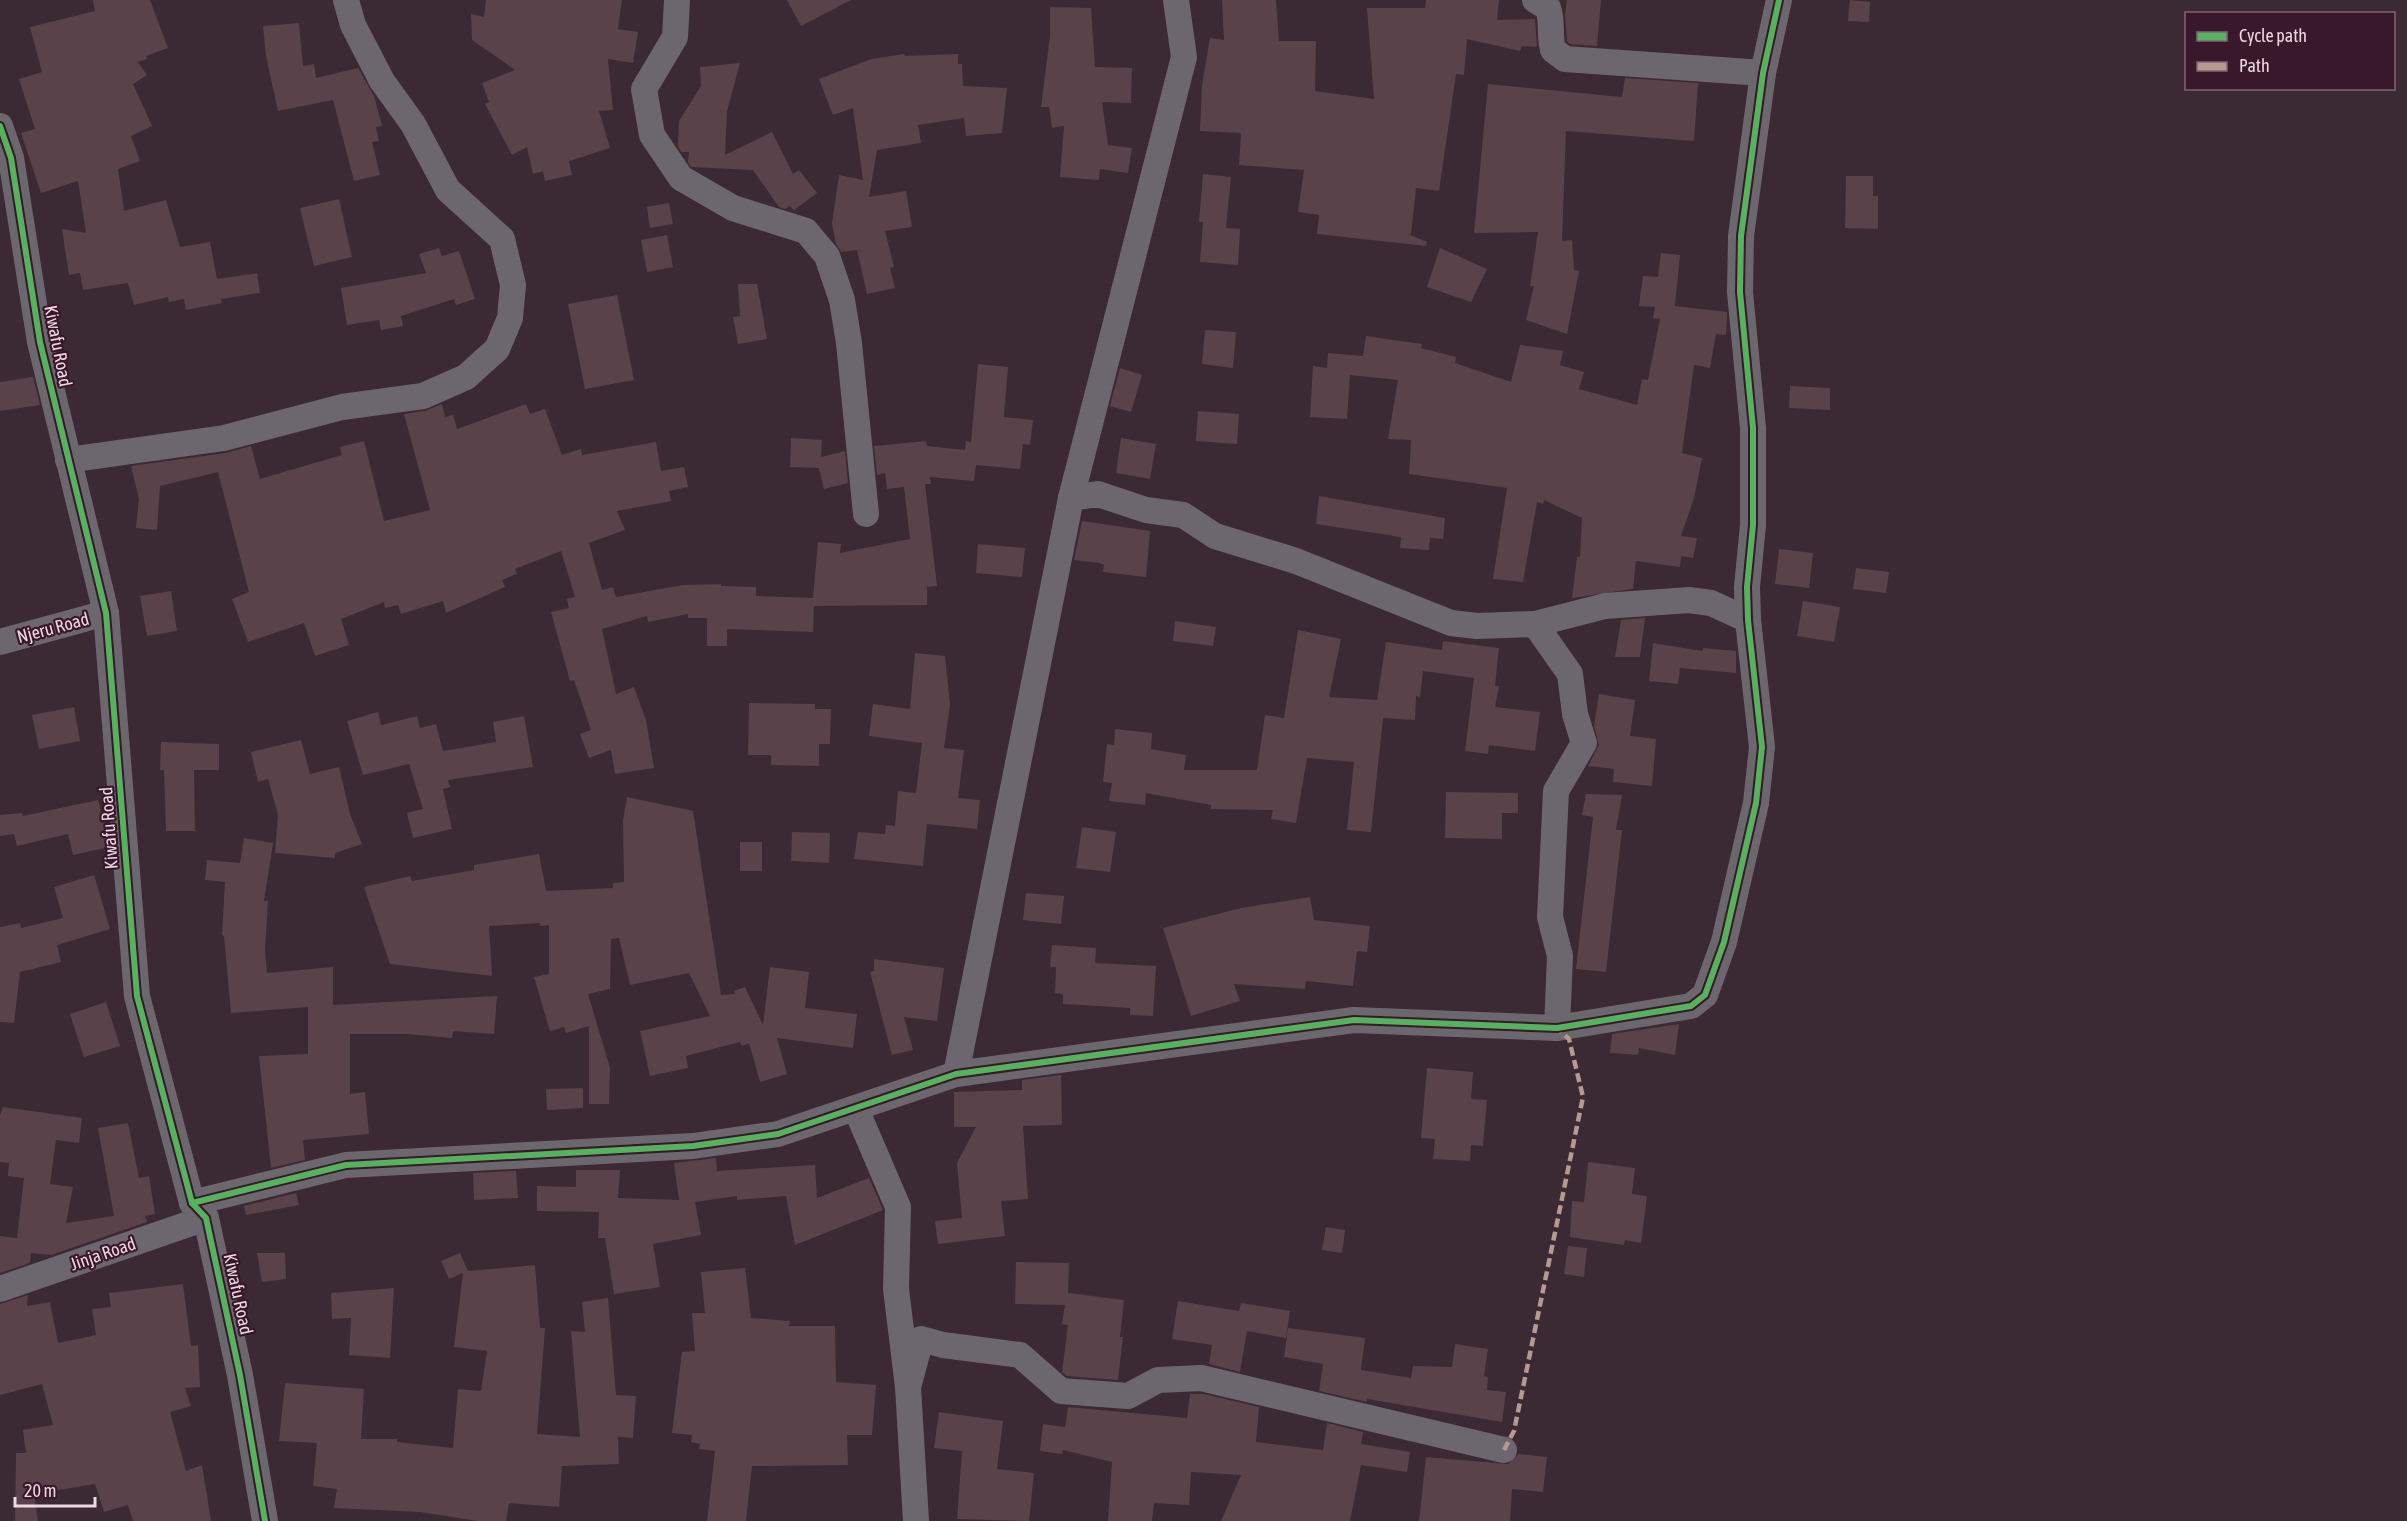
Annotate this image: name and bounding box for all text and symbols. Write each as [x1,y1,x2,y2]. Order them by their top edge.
legend [2185,12,2395,90]
text: Cycle path [2239,25,2307,46]
text: Path [2239,55,2270,76]
street label: Kiwafu Road [40,303,77,388]
street label: Njeru Road [15,608,91,647]
street label: Kiwafu Road [95,786,122,870]
street label: Jinja Road [67,1233,138,1275]
street label: Kiwafu Road [220,1251,257,1336]
scale bar [15,1470,94,1508]
text: 20 m [24,1480,56,1501]

